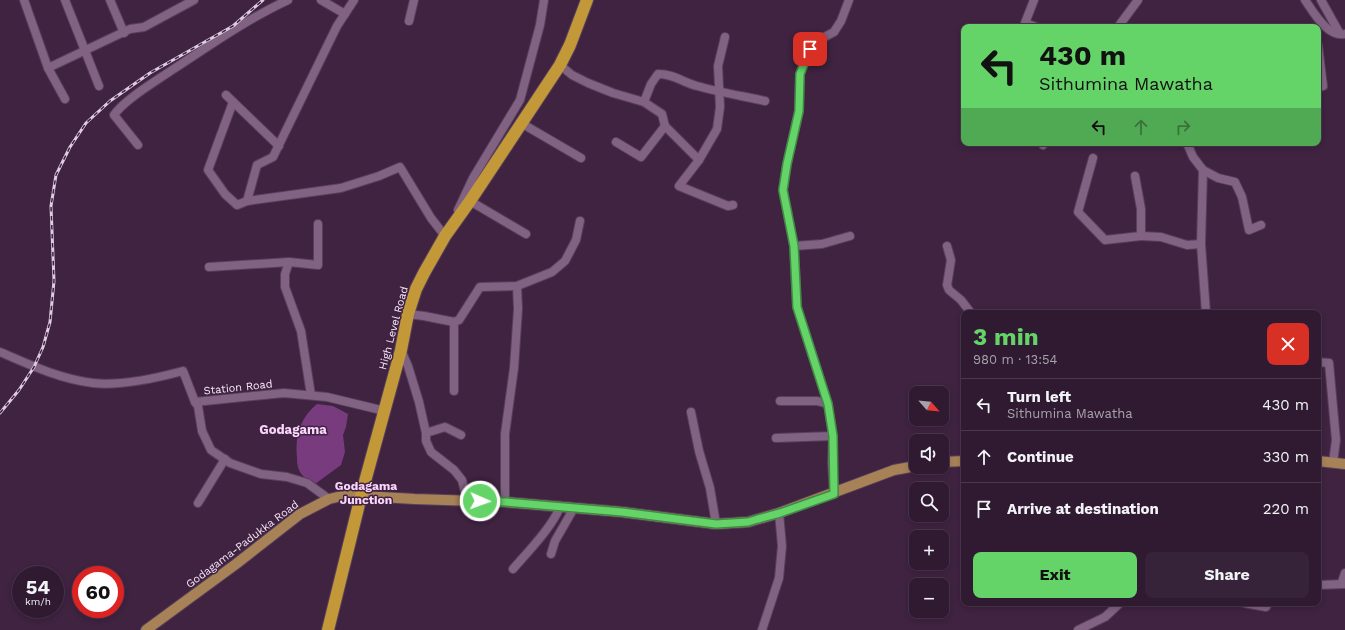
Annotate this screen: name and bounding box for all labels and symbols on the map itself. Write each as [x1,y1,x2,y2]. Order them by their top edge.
pin [793,32,827,66]
street label: High Level Road [376,285,411,371]
street label: Station Road [203,377,273,398]
north arrow [909,386,949,426]
district label: Godagama [259,422,327,437]
district label: Godagama Junction [335,479,397,507]
position arrow [459,480,501,522]
street label: Godagama-Padukka Road [183,498,301,591]
speed limit sign: 60 [72,566,124,618]

